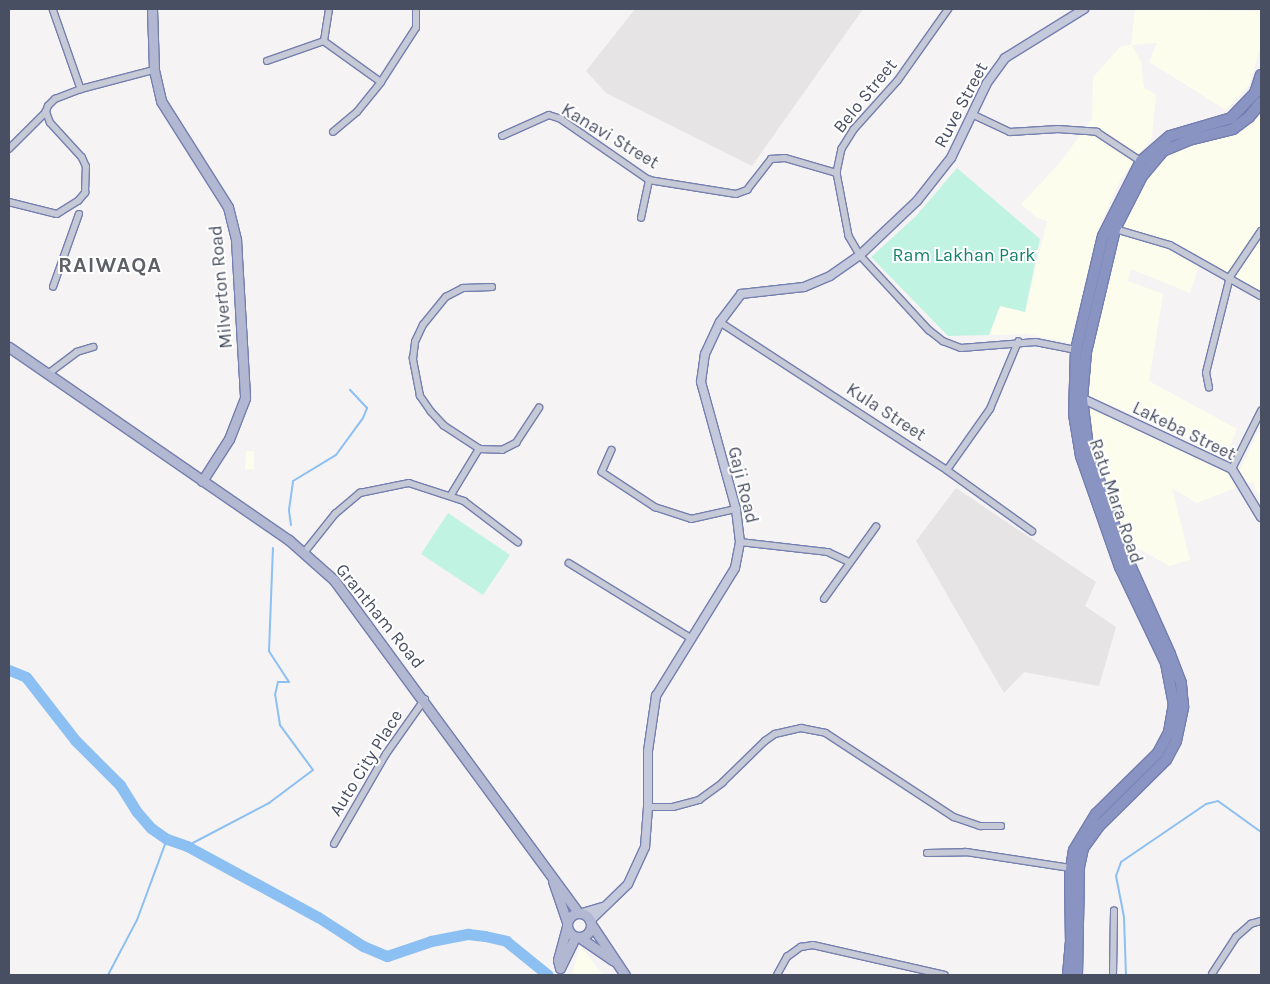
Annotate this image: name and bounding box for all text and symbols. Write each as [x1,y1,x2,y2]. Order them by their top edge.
street label: Belo Street [829,55,901,137]
street label: Ruve Street [929,58,993,152]
street label: Kanavi Street [557,98,663,174]
street label: Milverton Road [205,224,237,350]
park label: Ram Lakhan Park [893,244,1035,266]
district label: RAIWAQA [57,253,163,279]
street label: Kula Street [842,378,930,446]
street label: Lakeba Street [1129,397,1239,465]
street label: Ratu Mara Road [1085,436,1147,566]
street label: Gaji Road [723,444,763,526]
street label: Grantham Road [331,559,429,673]
street label: Auto City Place [325,706,407,820]

